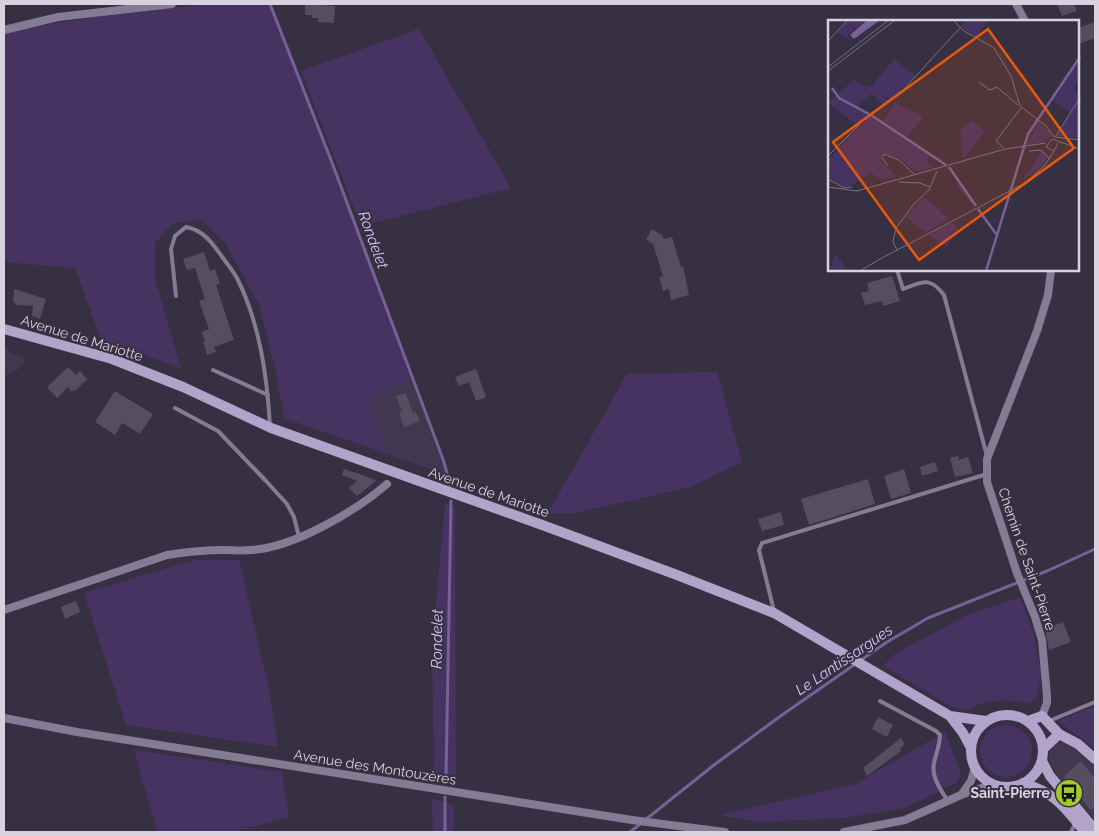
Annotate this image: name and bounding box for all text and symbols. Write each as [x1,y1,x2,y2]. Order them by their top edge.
inset map [828,20,1079,271]
water label: Rondelet [354,209,392,271]
street label: Avenue de Mariotte [19,312,145,364]
street label: Avenue de Mariotte [426,464,552,520]
street label: Chemin de Saint-Pierre [995,486,1059,632]
water label: Rondelet [427,609,447,669]
water label: Le Lantissargues [792,621,896,699]
street label: Avenue des Montouzères [293,746,458,788]
bus stop icon: Saint-Pierre [1054,778,1084,808]
place label: Saint-Pierre [970,785,1051,801]

